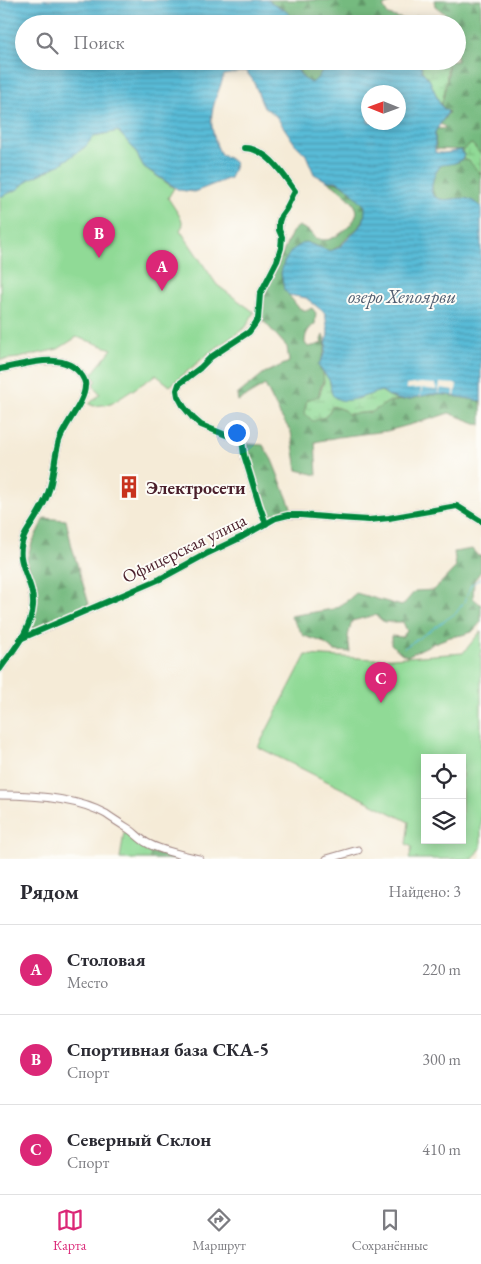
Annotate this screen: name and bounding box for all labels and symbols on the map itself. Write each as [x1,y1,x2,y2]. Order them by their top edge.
north arrow [361,85,406,130]
pin: B [83,217,115,258]
pin: A [146,250,178,291]
water label: озеро Хепоярви [348,284,456,309]
your location [224,420,250,446]
building icon: Электросети [116,474,142,500]
place label: Электросети [146,476,246,499]
street label: Офицерская улица [118,508,251,588]
pin: C [365,662,397,703]

